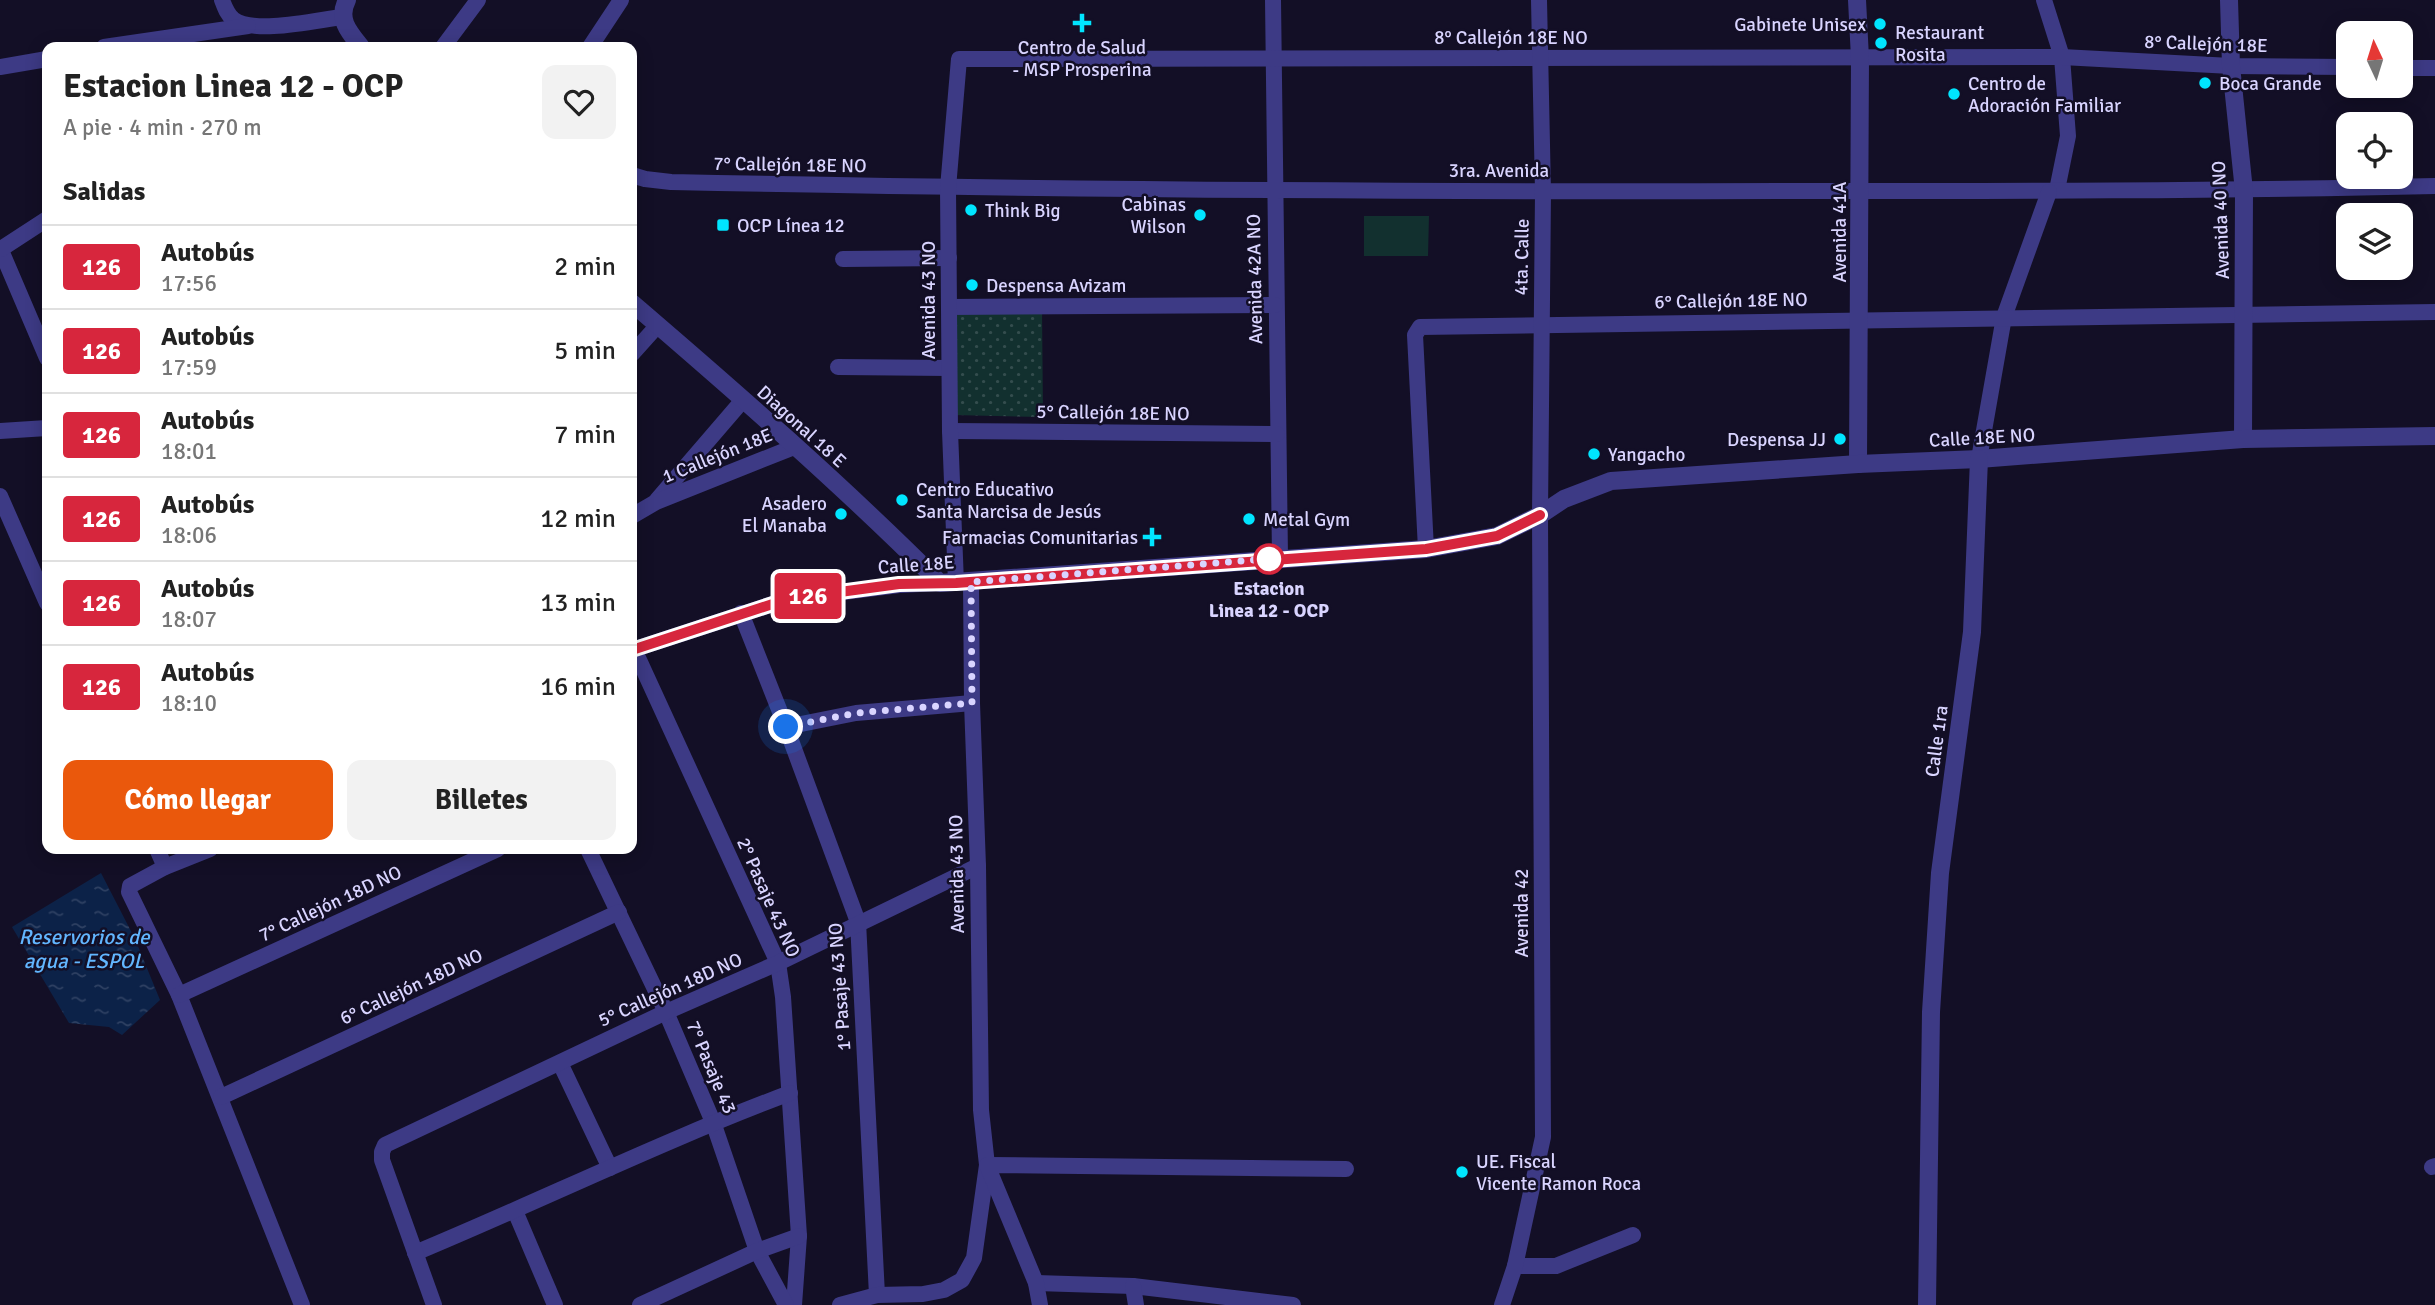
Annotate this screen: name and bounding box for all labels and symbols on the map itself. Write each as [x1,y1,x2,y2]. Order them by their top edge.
marker: Centro de Salud - MSP Prosperina [1072,13,1092,33]
place label: Gabinete Unisex [1734,13,1866,37]
marker: Gabinete Unisex [1872,16,1888,32]
place label: Restaurant Rosita [1895,21,1985,67]
north arrow [2336,21,2413,98]
street label: 8° Callejón 18E NO [1434,26,1588,50]
street label: 8° Callejón 18E [2144,30,2268,58]
marker: Restaurant Rosita [1873,35,1889,51]
place label: Centro de Salud - MSP Prosperina [1012,36,1152,82]
place label: Centro de Adoración Familiar [1968,72,2121,118]
place label: Boca Grande [2219,72,2322,96]
marker: Boca Grande [2197,75,2213,91]
marker: Centro de Adoración Familiar [1946,86,1962,102]
street label: 7° Callejón 18E NO [713,152,867,178]
street label: 3ra. Avenida [1449,159,1549,183]
street label: Avenida 40 NO [2207,160,2235,280]
street label: Avenida 41A [1828,181,1852,282]
place label: Cabinas Wilson [1122,193,1186,239]
place label: Think Big [985,199,1061,223]
marker: Think Big [963,202,979,218]
marker: Cabinas Wilson [1192,207,1208,223]
place label: OCP Línea 12 [737,214,845,238]
street label: Avenida 42A NO [1242,214,1268,344]
marker: OCP Línea 12 [715,217,731,233]
street label: 4ta. Calle [1509,218,1535,296]
street label: Avenida 43 NO [917,241,941,359]
place label: Despensa Avizam [986,274,1126,298]
marker: Despensa Avizam [964,277,980,293]
street label: 6° Callejón 18E NO [1654,288,1808,314]
street label: Diagonal 18 E [752,380,851,473]
street label: 5° Callejón 18E NO [1036,400,1190,426]
street label: 1 Callejón 18E [659,423,776,489]
street label: Calle 18E NO [1928,423,2036,453]
place label: Despensa JJ [1727,428,1826,452]
marker: Despensa JJ [1832,431,1848,447]
place label: Yangacho [1608,443,1686,467]
marker: Yangacho [1586,446,1602,462]
place label: Centro Educativo Santa Narcisa de Jesús [916,478,1101,524]
place label: Asadero El Manaba [742,492,827,538]
marker: Centro Educativo Santa Narcisa de Jesús [894,492,910,508]
marker: Asadero El Manaba [833,506,849,522]
place label: Metal Gym [1263,508,1350,532]
marker: Metal Gym [1241,511,1257,527]
place label: Farmacias Comunitarias [942,526,1138,550]
marker: Farmacias Comunitarias [1144,529,1160,545]
marker: Estacion Linea 12 - OCP [1254,544,1284,574]
street label: Calle 18E [877,550,955,580]
line badge: 126 [768,573,848,619]
place label: Estacion Linea 12 - OCP [1209,577,1329,623]
street label: Calle 1ra [1920,704,1954,779]
your location [768,709,803,744]
street label: Avenida 43 NO [944,814,970,934]
street label: 2° Pasaje 43 NO [731,834,805,961]
street label: 7° Callejón 18D NO [255,860,406,948]
street label: Avenida 42 [1510,868,1534,958]
street label: 1° Pasaje 43 NO [824,922,856,1052]
water label: Reservorios de agua - ESPOL [18,924,151,974]
street label: 6° Callejón 18D NO [336,943,487,1031]
street label: 5° Callejón 18D NO [595,947,746,1032]
street label: 7° Pasaje 43 [681,1017,741,1118]
place label: UE. Fiscal Vicente Ramon Roca [1476,1150,1641,1196]
marker: UE. Fiscal Vicente Ramon Roca [1454,1164,1470,1180]

